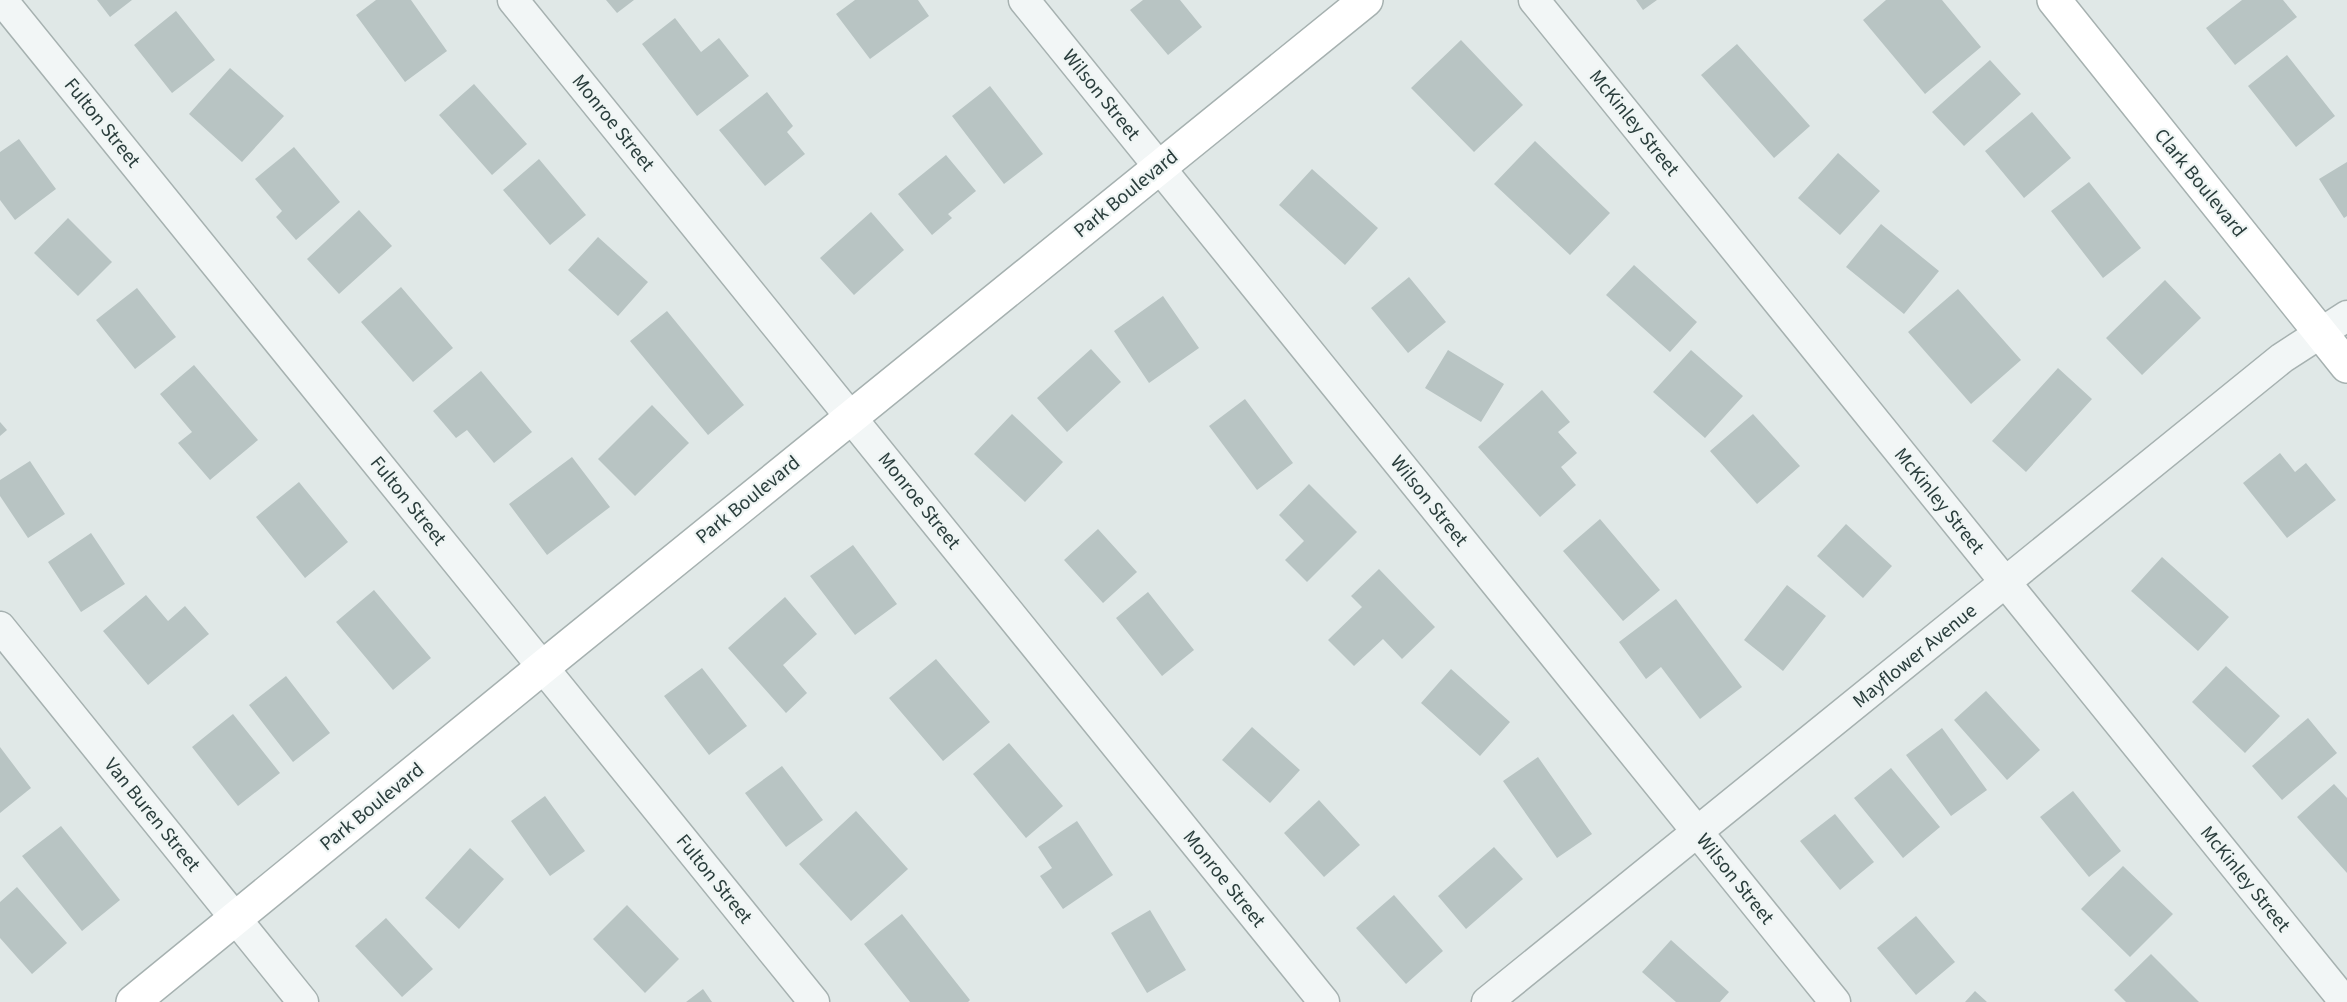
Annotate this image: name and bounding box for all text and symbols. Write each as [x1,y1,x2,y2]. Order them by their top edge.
street label: Wilson Street [1056,43,1147,147]
street label: McKinley Street [1582,64,1686,182]
street label: Monroe Street [565,68,661,178]
street label: Fulton Street [57,72,147,174]
street label: Clark Boulevard [2147,123,2253,243]
street label: Park Boulevard [1068,143,1184,245]
street label: McKinley Street [1887,442,1991,560]
street label: Monroe Street [871,446,967,556]
street label: Park Boulevard [690,449,806,551]
street label: Wilson Street [1384,449,1475,553]
street label: Fulton Street [363,450,453,552]
street label: Mayflower Avenue [1847,597,1983,715]
street label: Van Buren Street [97,752,207,878]
street label: Park Boulevard [314,756,430,858]
street label: McKinley Street [2193,820,2297,938]
street label: Monroe Street [1176,824,1272,934]
street label: Wilson Street [1690,827,1781,931]
street label: Fulton Street [669,828,759,930]

